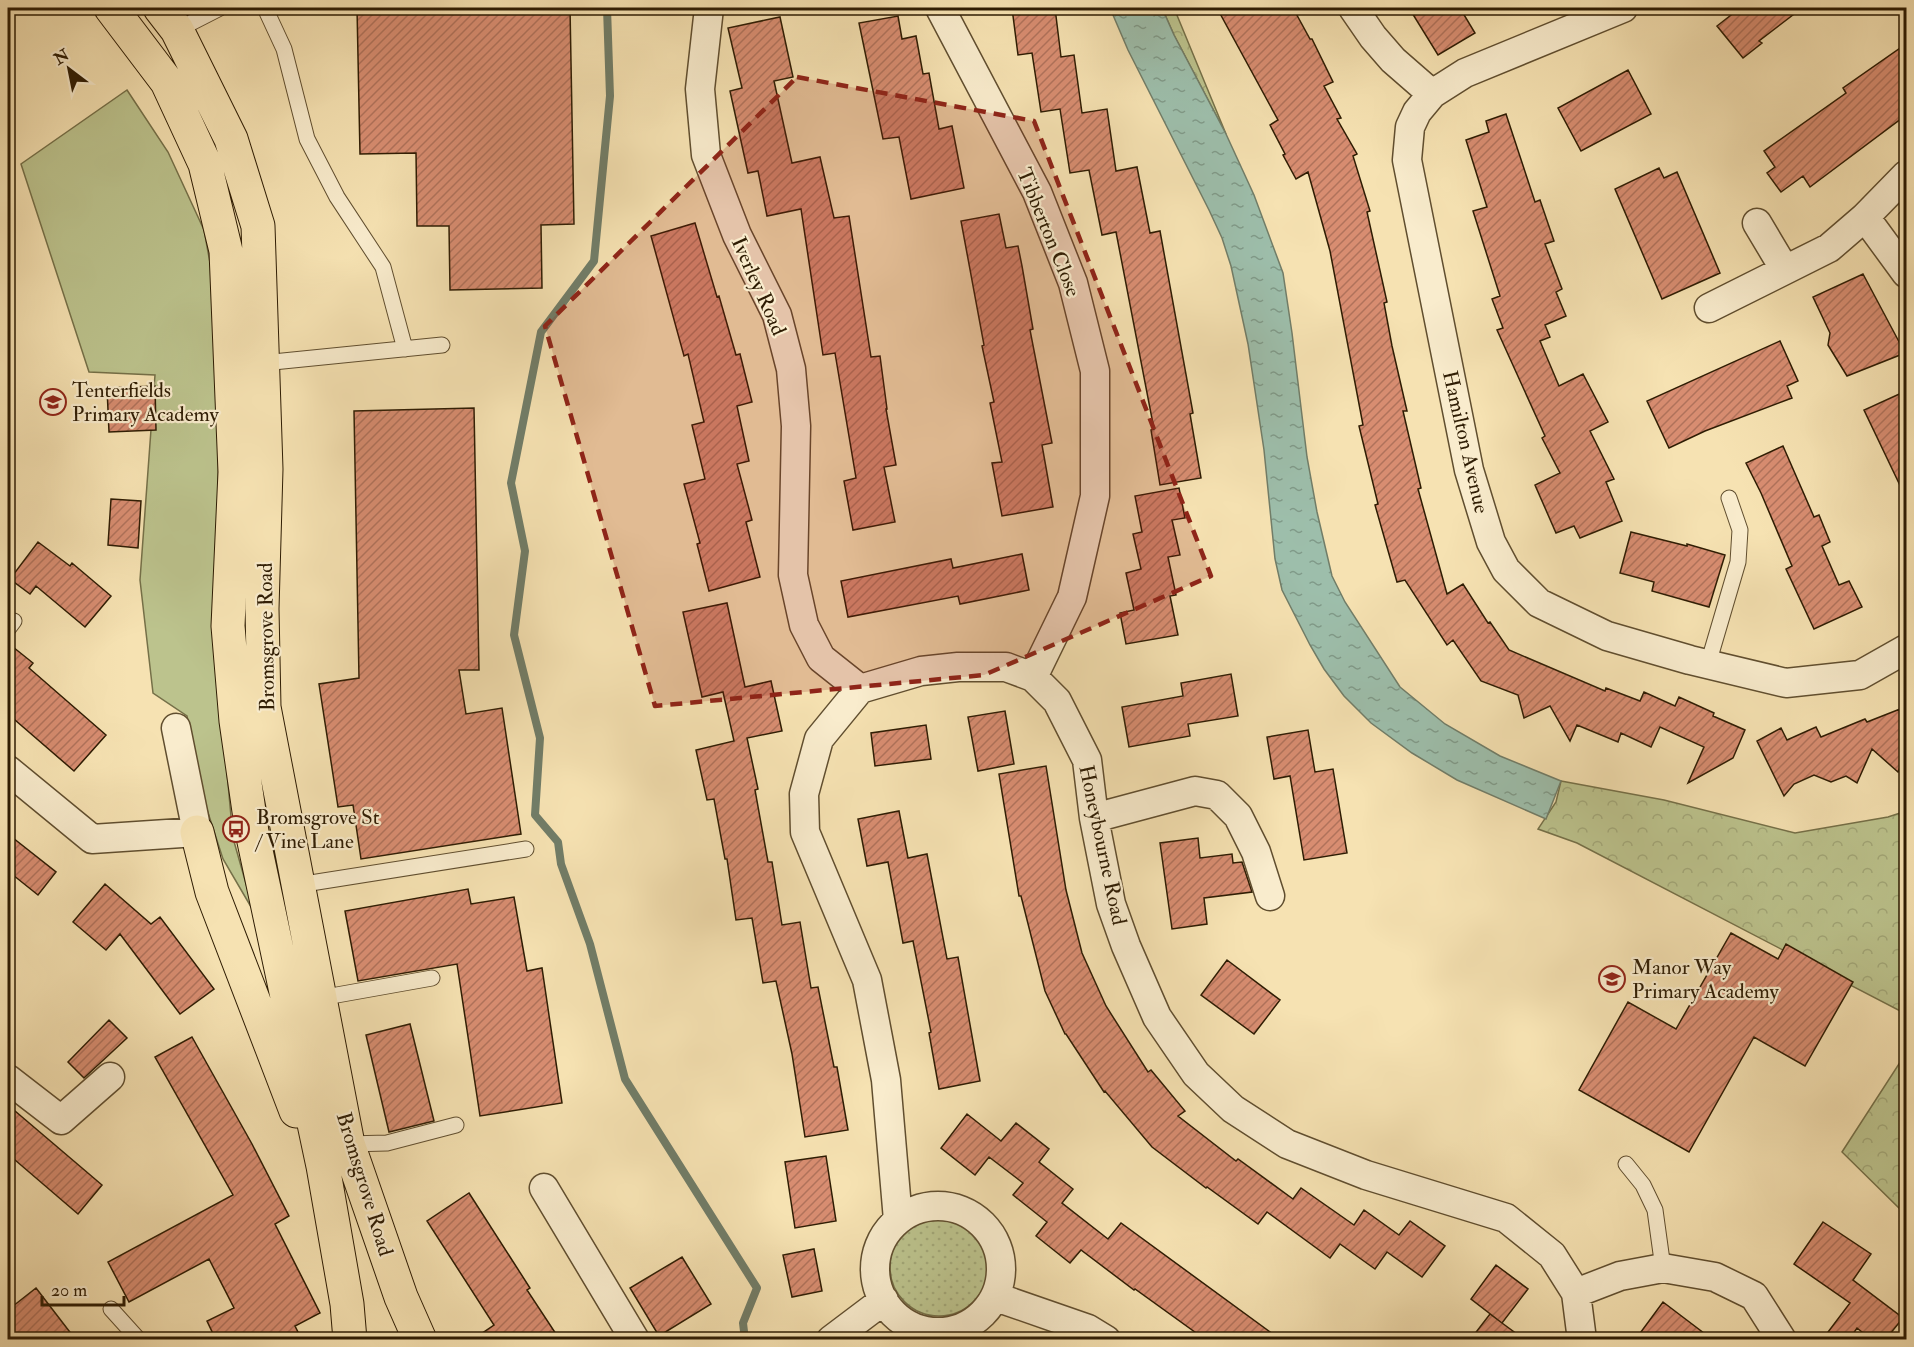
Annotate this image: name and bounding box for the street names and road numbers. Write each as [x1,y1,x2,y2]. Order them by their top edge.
street label: Tibberton Close [1010,164,1087,301]
street label: Iverley Road [725,233,793,340]
street label: Hamilton Avenue [1436,368,1495,516]
street label: Bromsgrove Road [252,562,281,712]
street label: Honeybourne Road [1072,763,1133,928]
street label: Bromsgrove Road [330,1109,399,1260]

